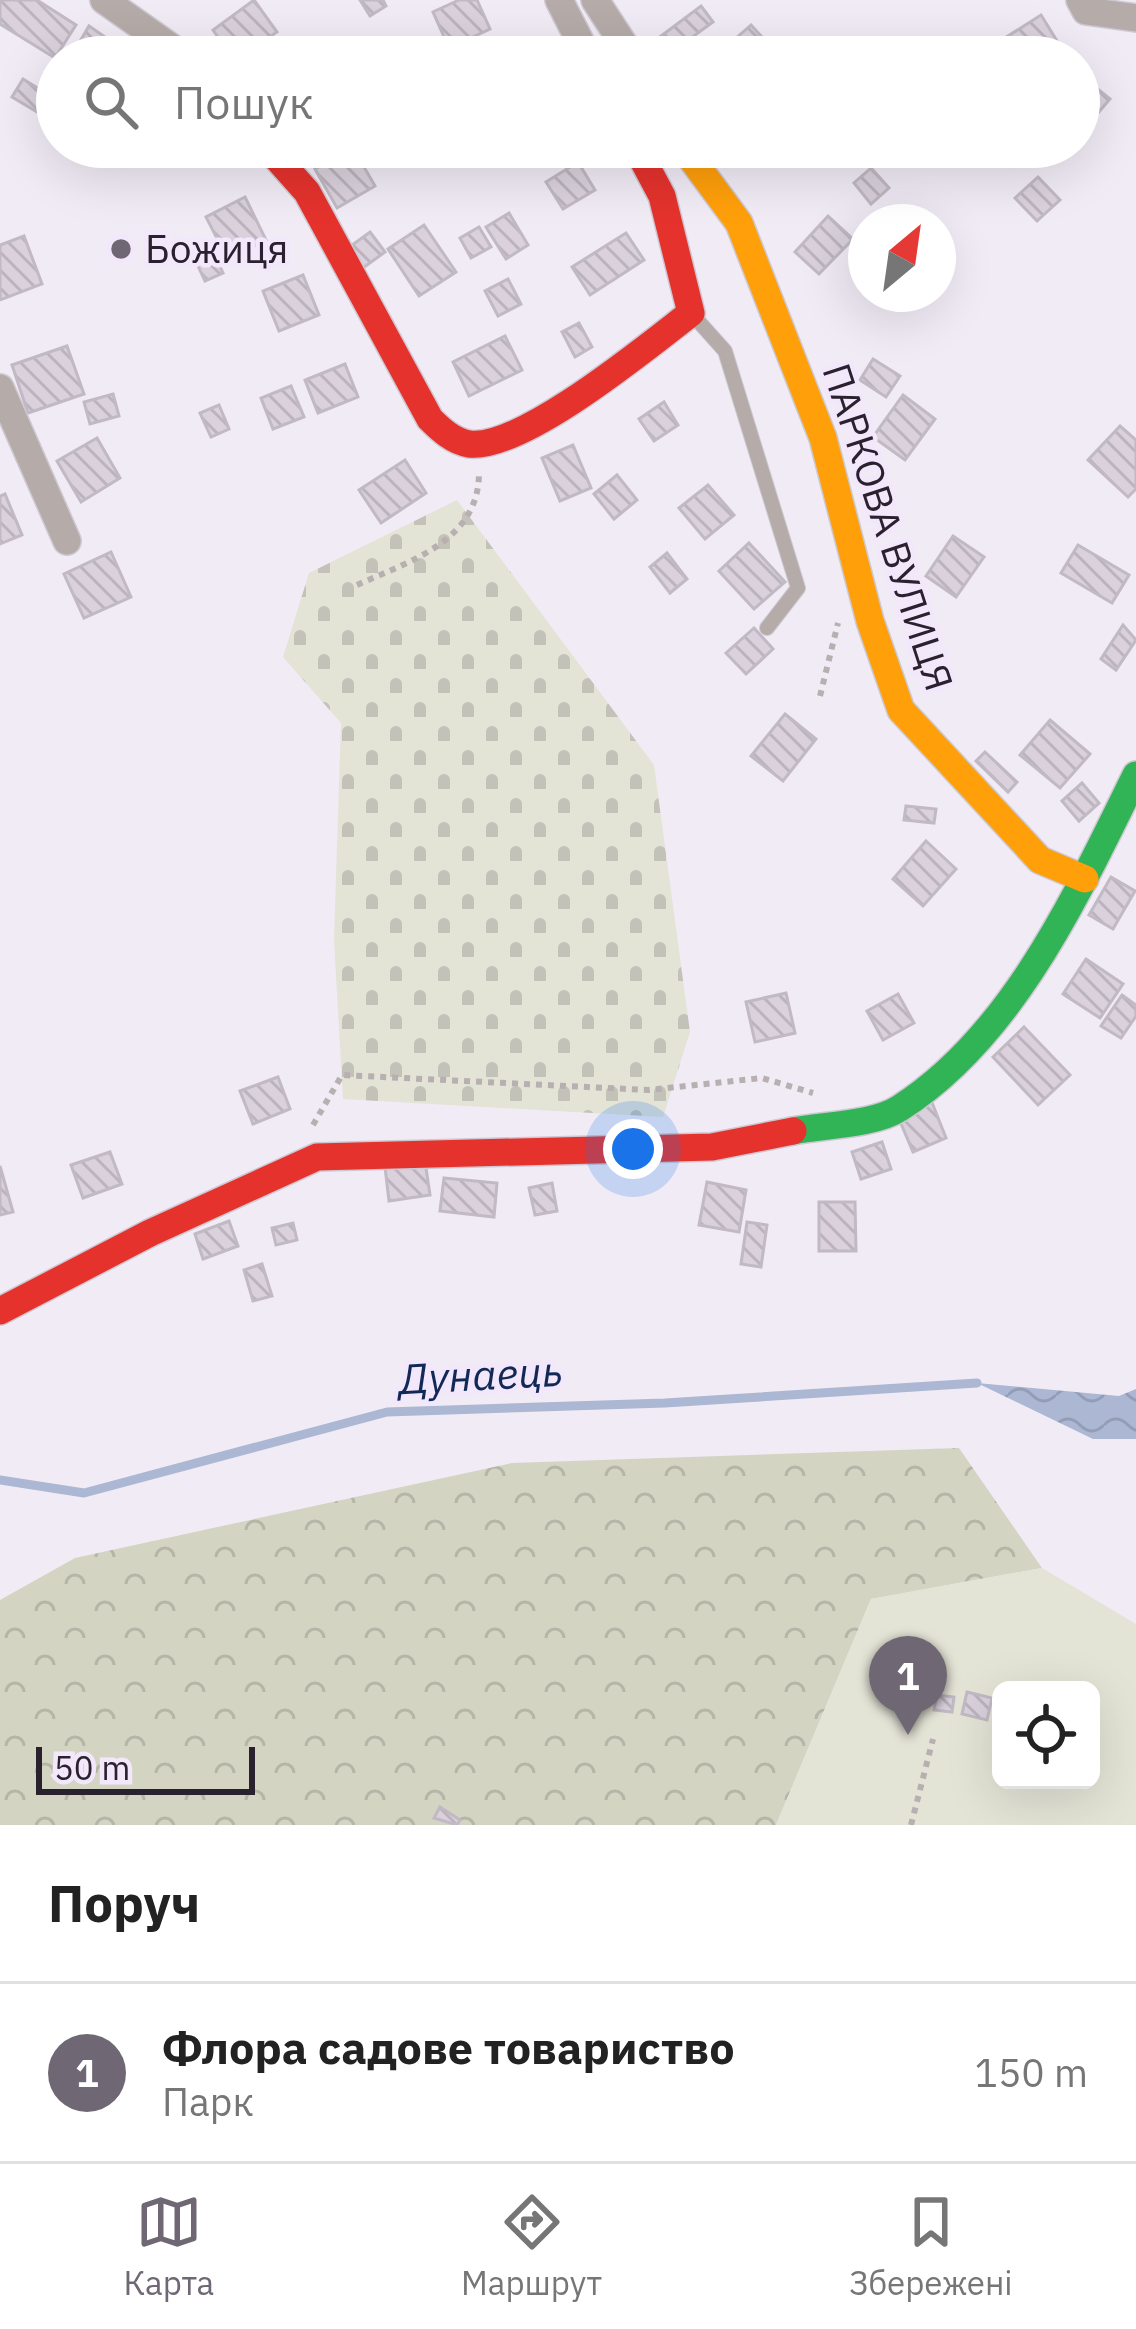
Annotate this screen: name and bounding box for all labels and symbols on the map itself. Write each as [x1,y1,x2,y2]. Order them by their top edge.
north arrow [848,204,956,312]
place label: Божиця [145,223,288,274]
marker: Божиця [108,236,134,262]
street label: ПАРКОВА ВУЛИЦЯ [812,357,965,697]
your location [603,1119,663,1179]
water label: Дунаець [394,1343,564,1406]
pin: 1 [869,1636,947,1735]
scale bar [36,1741,255,1794]

